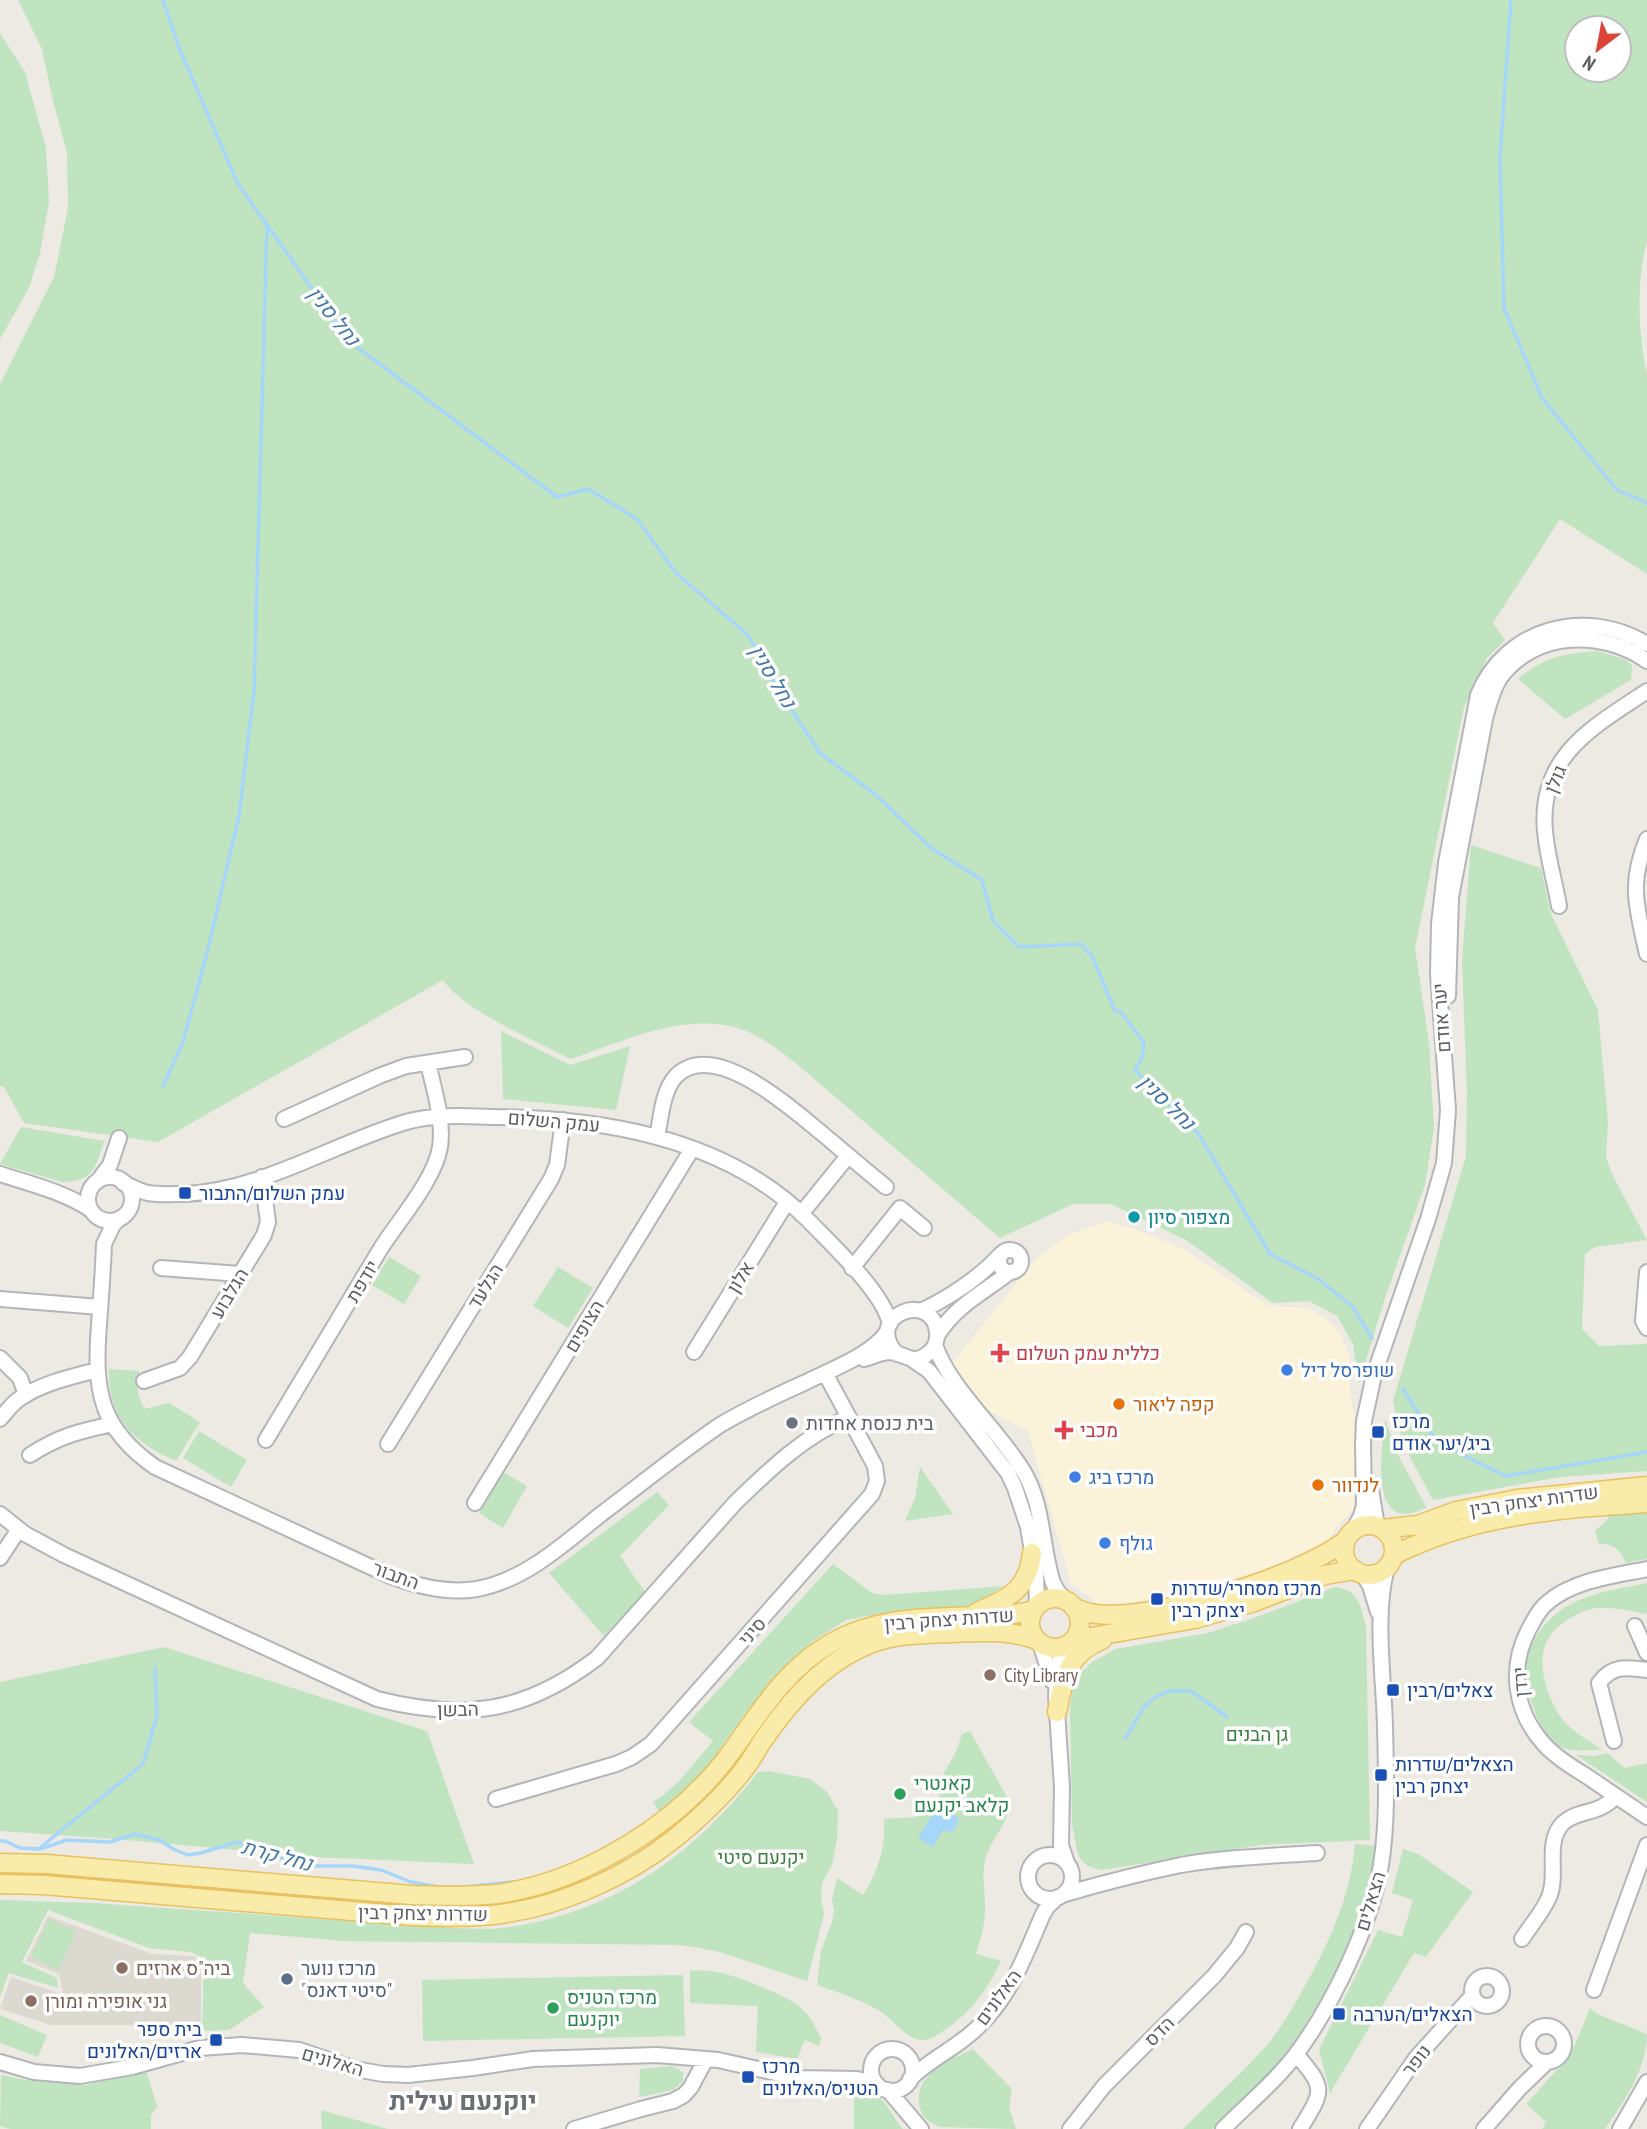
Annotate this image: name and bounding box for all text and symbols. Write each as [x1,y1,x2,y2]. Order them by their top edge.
north arrow [1563,14,1633,84]
text: N [1578,51,1600,76]
water label: נחל סנין [302,281,367,352]
water label: נחל סנין [744,639,803,714]
street label: גולן [1538,761,1572,797]
street label: יער אודם [1427,982,1455,1054]
water label: נחל סנין [1133,1068,1202,1137]
street label: עמק השלום [507,1105,601,1137]
place label: עמק השלום/התבור [199,1181,345,1205]
marker: עמק השלום/התבור [177,1185,193,1201]
place label: מצפור סיון [1148,1205,1230,1229]
marker: מצפור סיון [1126,1209,1142,1225]
street label: יודפת [340,1256,384,1306]
street label: אלון [721,1257,759,1297]
street label: הגלעד [462,1259,508,1313]
street label: הגלבוע [205,1263,253,1323]
street label: הצופים [559,1295,609,1357]
place label: כללית עמק השלום [1016,1341,1160,1365]
marker: כללית עמק השלום [990,1343,1010,1363]
place label: שופרסל דיל [1301,1358,1394,1382]
marker: שופרסל דיל [1279,1362,1295,1378]
place label: קפה ליאור [1133,1392,1215,1416]
marker: קפה ליאור [1111,1396,1127,1412]
place label: מרכז ביג/יער אודם [1392,1409,1491,1455]
place label: בית כנסת אחדות [806,1411,934,1435]
marker: בית כנסת אחדות [784,1415,800,1431]
place label: מכבי [1080,1418,1118,1442]
marker: מכבי [1054,1420,1074,1440]
marker: מרכז ביג/יער אודם [1370,1424,1386,1440]
place label: מרכז ביג [1089,1465,1154,1489]
marker: מרכז ביג [1067,1469,1083,1485]
place label: לנדוור [1332,1473,1379,1497]
marker: לנדוור [1310,1477,1326,1493]
street label: שדרות יצחק רבין [1468,1479,1600,1521]
place label: גולף [1119,1531,1153,1555]
marker: גולף [1097,1535,1113,1551]
street label: התבור [369,1556,423,1594]
place label: מרכז מסחרי/שדרות יצחק רבין [1171,1576,1321,1622]
marker: מרכז מסחרי/שדרות יצחק רבין [1149,1591,1165,1607]
street label: שדרות יצחק רבין [883,1603,1015,1635]
street label: סיני [733,1612,771,1650]
place label: City Library [1004,1663,1079,1687]
street label: ירדן [1507,1666,1533,1698]
marker: City Library [982,1667,998,1683]
place label: צאלים/רבין [1407,1678,1493,1702]
marker: צאלים/רבין [1385,1682,1401,1698]
street label: הבשן [437,1697,479,1721]
park label: גן הבנים [1226,1722,1288,1746]
place label: הצאלים/שדרות יצחק רבין [1395,1752,1514,1798]
marker: הצאלים/שדרות יצחק רבין [1373,1767,1389,1783]
place label: קאנטרי קלאב יקנעם [914,1771,1009,1817]
marker: קאנטרי קלאב יקנעם [892,1786,908,1802]
water label: נחל קרת [239,1833,317,1878]
park label: יקנעם סיטי [718,1845,804,1869]
street label: הצאלים [1350,1868,1390,1934]
street label: שדרות יצחק רבין [358,1900,488,1926]
place label: ביה"ס ארזים [136,1956,231,1980]
place label: מרכז נוער "סיטי דאנס" [301,1956,392,2002]
marker: ביה"ס ארזים [114,1960,130,1976]
street label: האלונים [970,1964,1026,2030]
marker: מרכז נוער "סיטי דאנס" [279,1971,295,1987]
place label: מרכז הטניס יוקנעם [567,1985,657,2031]
place label: גני אופירה ומורן [45,1989,167,2013]
marker: גני אופירה ומורן [23,1993,39,2009]
marker: מרכז הטניס יוקנעם [545,2000,561,2016]
place label: הצאלים/הערבה [1353,2002,1473,2026]
marker: הצאלים/הערבה [1331,2006,1347,2022]
street label: הדס [1139,2011,1179,2051]
place label: בית ספר ארזים/האלונים [87,2017,202,2063]
marker: בית ספר ארזים/האלונים [208,2032,224,2048]
street label: נופר [1396,2039,1436,2081]
street label: האלונים [299,2041,367,2081]
place label: מרכז הטניס/האלונים [762,2054,879,2100]
marker: מרכז הטניס/האלונים [740,2069,756,2085]
district label: יוקנעם עילית [389,2084,537,2117]

